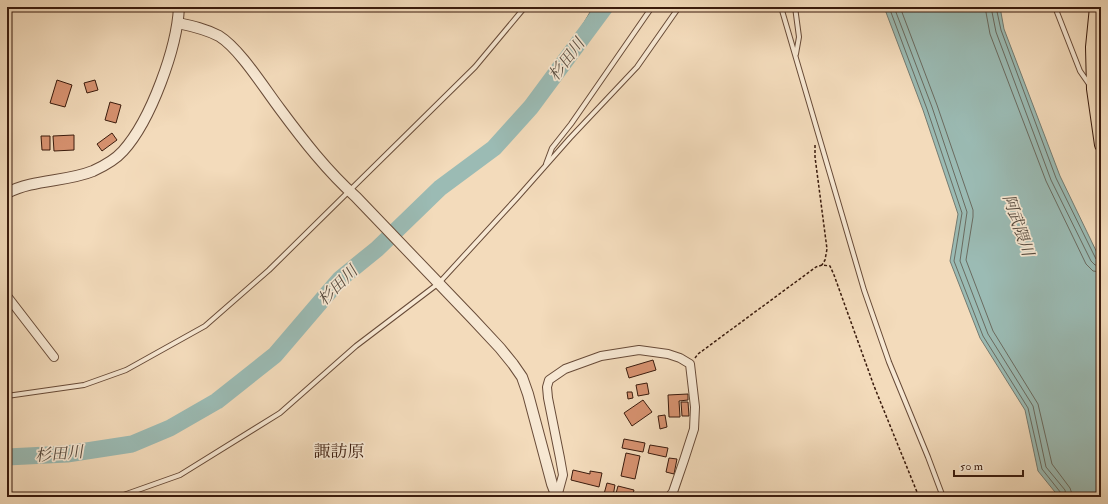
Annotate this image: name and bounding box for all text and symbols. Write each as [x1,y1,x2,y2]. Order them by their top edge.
water label: 杉田川 [544,33,590,85]
water label: 阿武隈川 [998,192,1039,261]
water label: 杉田川 [314,260,363,310]
district label: 諏訪原 [314,441,365,462]
water label: 杉田川 [34,442,86,466]
scale bar [954,452,1023,478]
text: 50 m [960,459,984,474]

